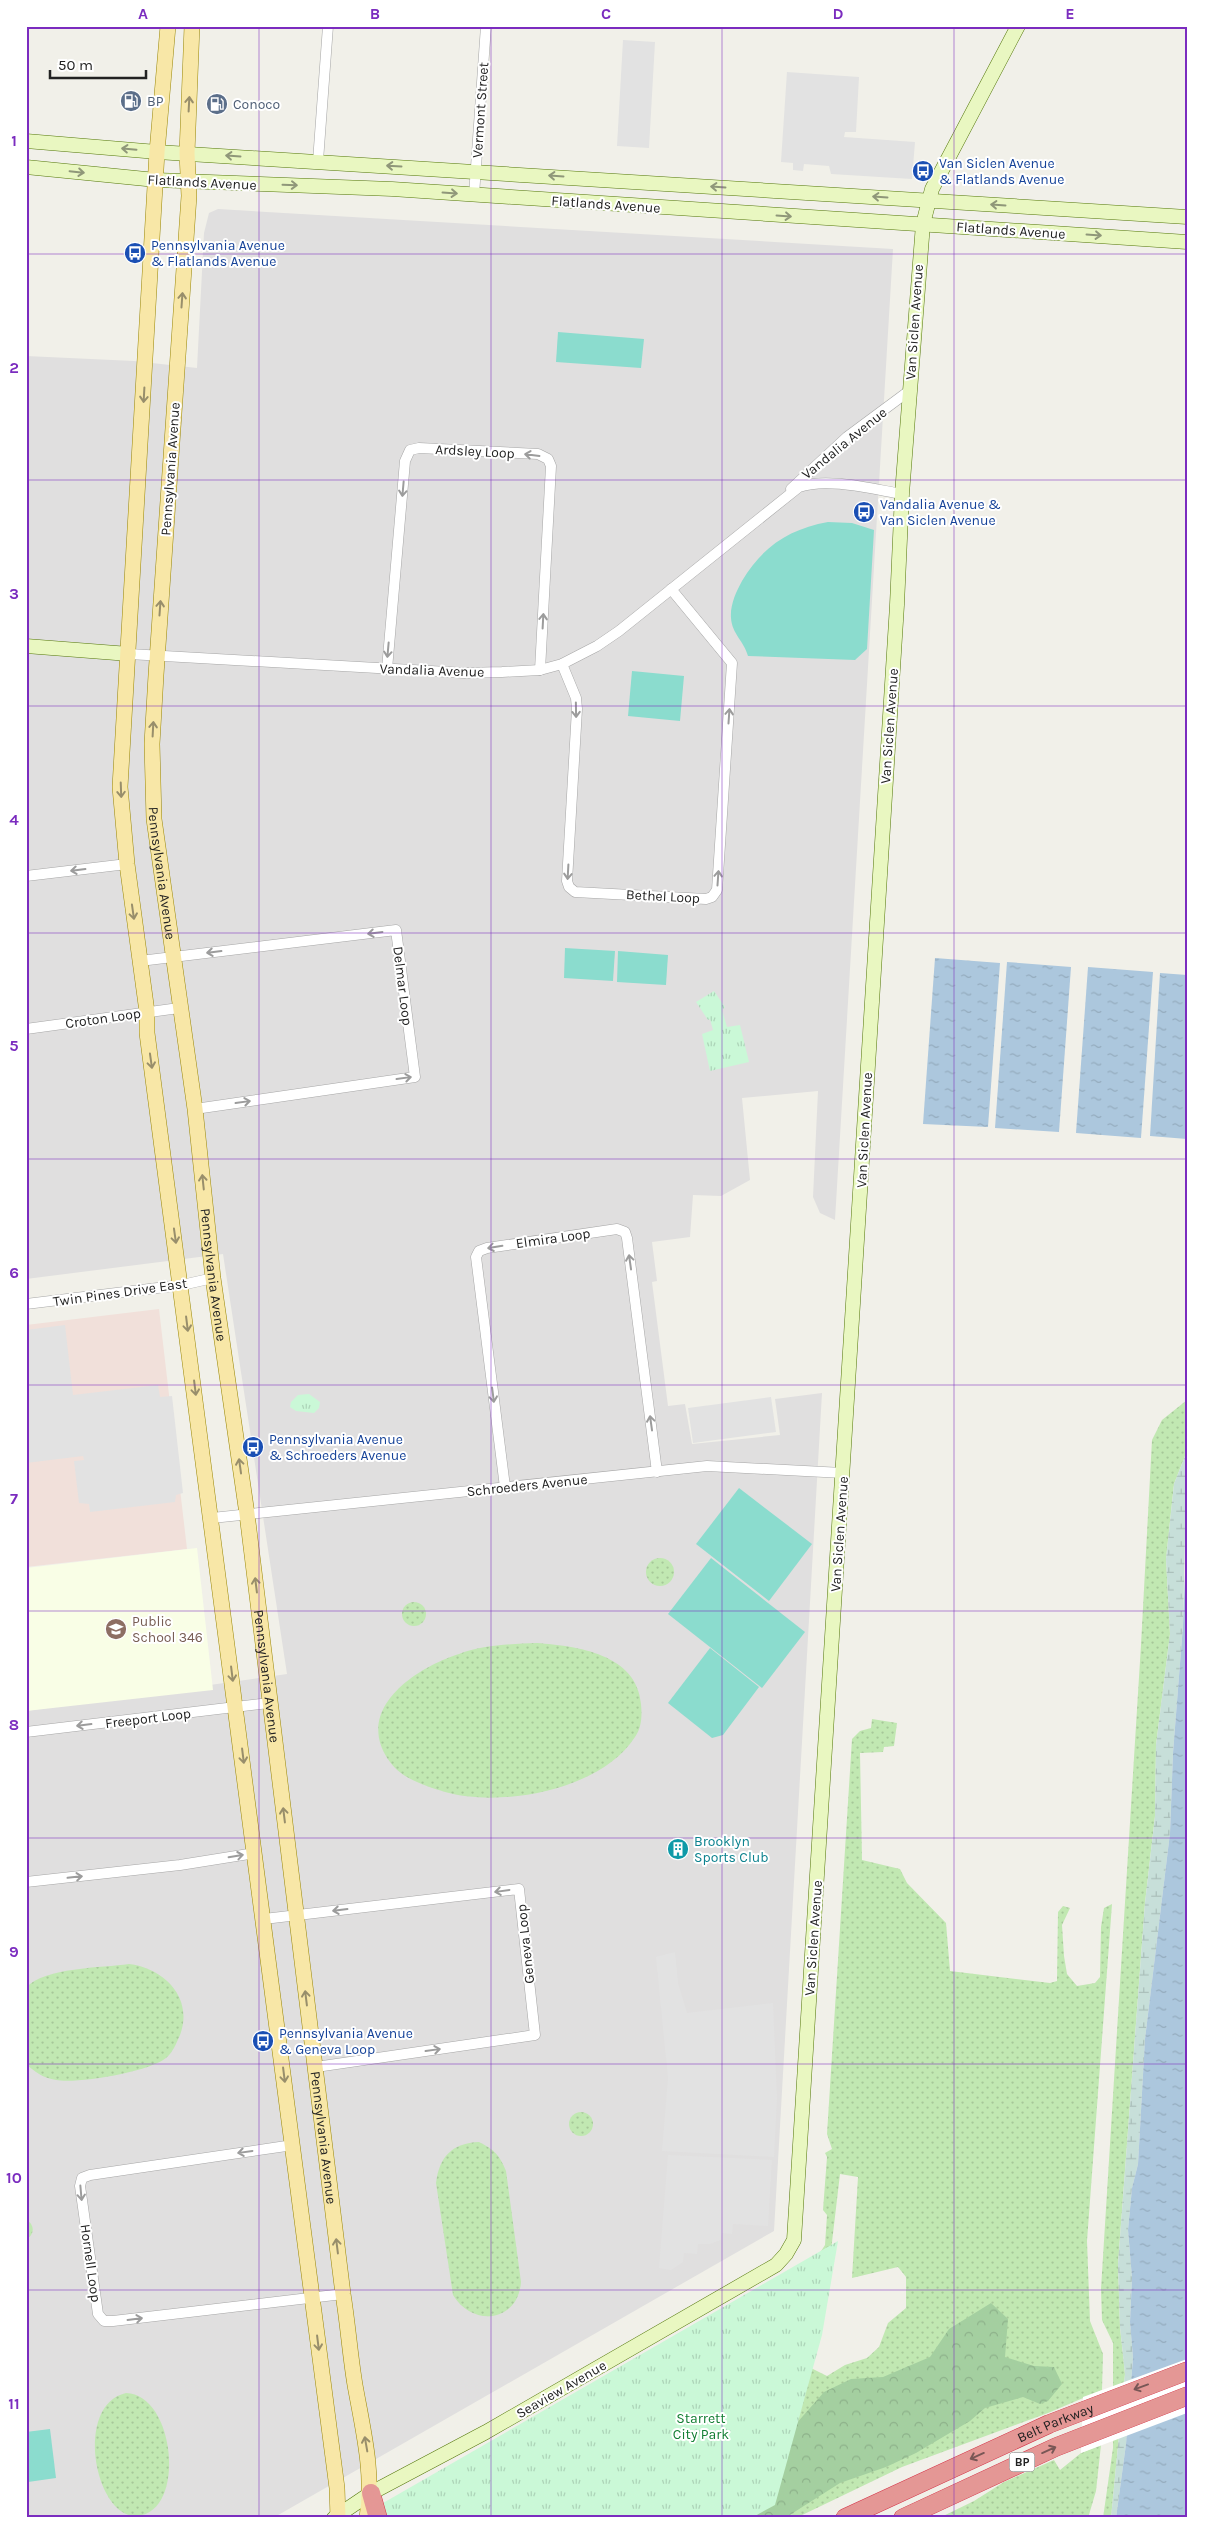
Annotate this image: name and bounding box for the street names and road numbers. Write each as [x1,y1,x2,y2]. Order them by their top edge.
street label: Vermont Street [469,62,492,158]
street label: Flatlands Avenue [147,171,257,194]
street label: Flatlands Avenue [551,192,661,217]
street label: Flatlands Avenue [956,218,1066,243]
street label: Van Siclen Avenue [902,264,927,380]
street label: Pennsylvania Avenue [157,402,184,536]
street label: Vandalia Avenue [798,404,890,483]
street label: Ardsley Loop [435,441,515,462]
street label: Vandalia Avenue [379,660,485,681]
street label: Van Siclen Avenue [877,668,902,784]
street label: Pennsylvania Avenue [145,806,179,941]
street label: Bethel Loop [626,886,700,907]
street label: Delmar Loop [389,946,416,1027]
street label: Croton Loop [64,1005,142,1032]
street label: Van Siclen Avenue [853,1072,876,1188]
street label: Pennsylvania Avenue [197,1207,230,1342]
street label: Elmira Loop [515,1225,591,1252]
street label: Twin Pines Drive East [52,1275,188,1310]
street label: Schroeders Avenue [466,1471,588,1500]
street label: Van Siclen Avenue [827,1476,852,1592]
street label: Pennsylvania Avenue [250,1609,283,1744]
street label: Freeport Loop [104,1705,192,1732]
street label: Van Siclen Avenue [801,1880,826,1996]
street label: Geneva Loop [513,1903,538,1985]
street label: Pennsylvania Avenue [307,2070,340,2205]
street label: Hornell Loop [77,2223,104,2303]
street label: Seaview Avenue [513,2357,609,2422]
street label: Belt Parkway [1015,2400,1097,2447]
road number: BP [1010,2452,1034,2472]

